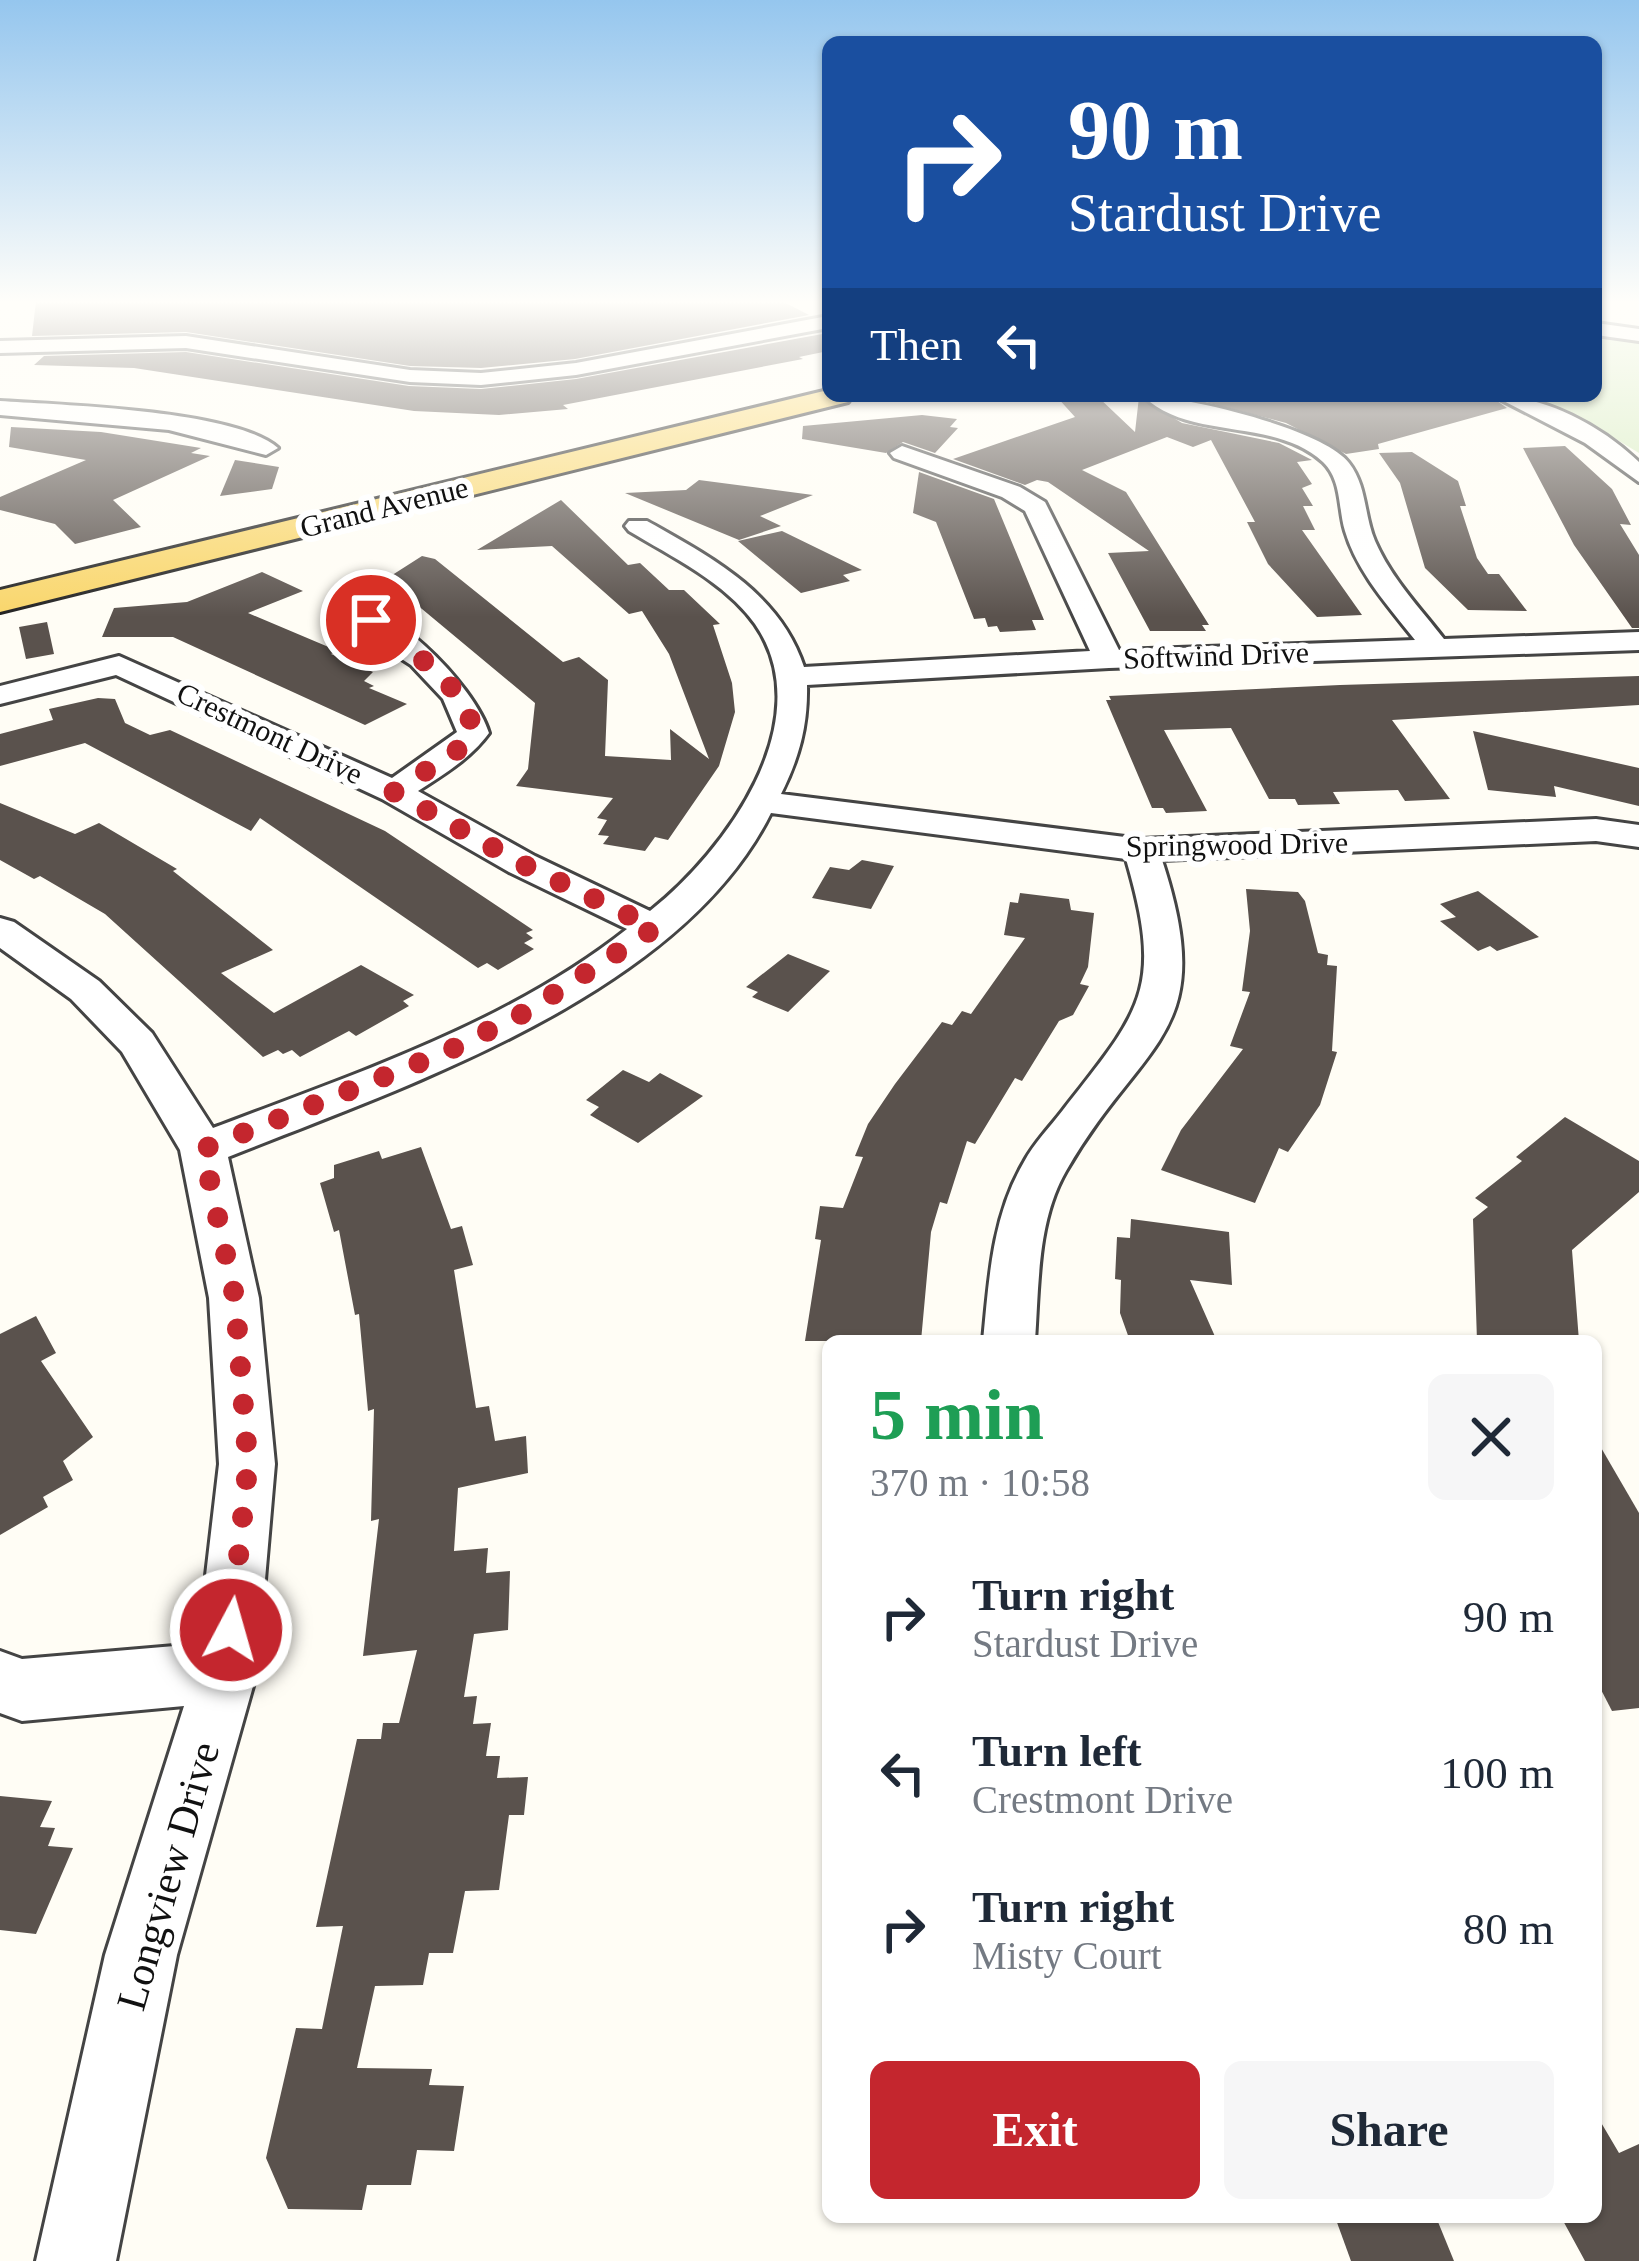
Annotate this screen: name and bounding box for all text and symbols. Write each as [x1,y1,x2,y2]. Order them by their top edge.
icon: right [870,84,1026,240]
text: 90 m [1068,84,1243,177]
text: Stardust Drive [1068,183,1381,243]
icon: left [986,312,1052,378]
text: Then [870,320,962,370]
street label: Grand Avenue [297,470,471,544]
pin [320,569,422,671]
icon: arrive [338,587,404,653]
street label: Softwind Drive [1123,635,1309,675]
street label: Crestmont Drive [172,676,368,790]
street label: Springwood Drive [1125,826,1349,862]
button: close [1428,1374,1554,1500]
text: 5 min [870,1375,1044,1455]
text: 370 m · 10:58 [870,1461,1090,1504]
position arrow [168,1567,294,1693]
text: Turn right [972,1570,1174,1620]
icon: right [870,1584,936,1650]
text: 90 m [1463,1592,1554,1642]
text: Stardust Drive [972,1622,1198,1665]
text: Turn left [972,1726,1142,1776]
street label: Longview Drive [108,1737,228,2015]
icon: left [870,1740,936,1806]
text: 100 m [1440,1748,1554,1798]
text: Crestmont Drive [972,1778,1233,1821]
text: Turn right [972,1882,1174,1932]
icon: right [870,1896,936,1962]
text: 80 m [1463,1904,1554,1954]
text: Misty Court [972,1934,1162,1977]
button: Exit [870,2061,1200,2199]
button: Share [1224,2061,1554,2199]

